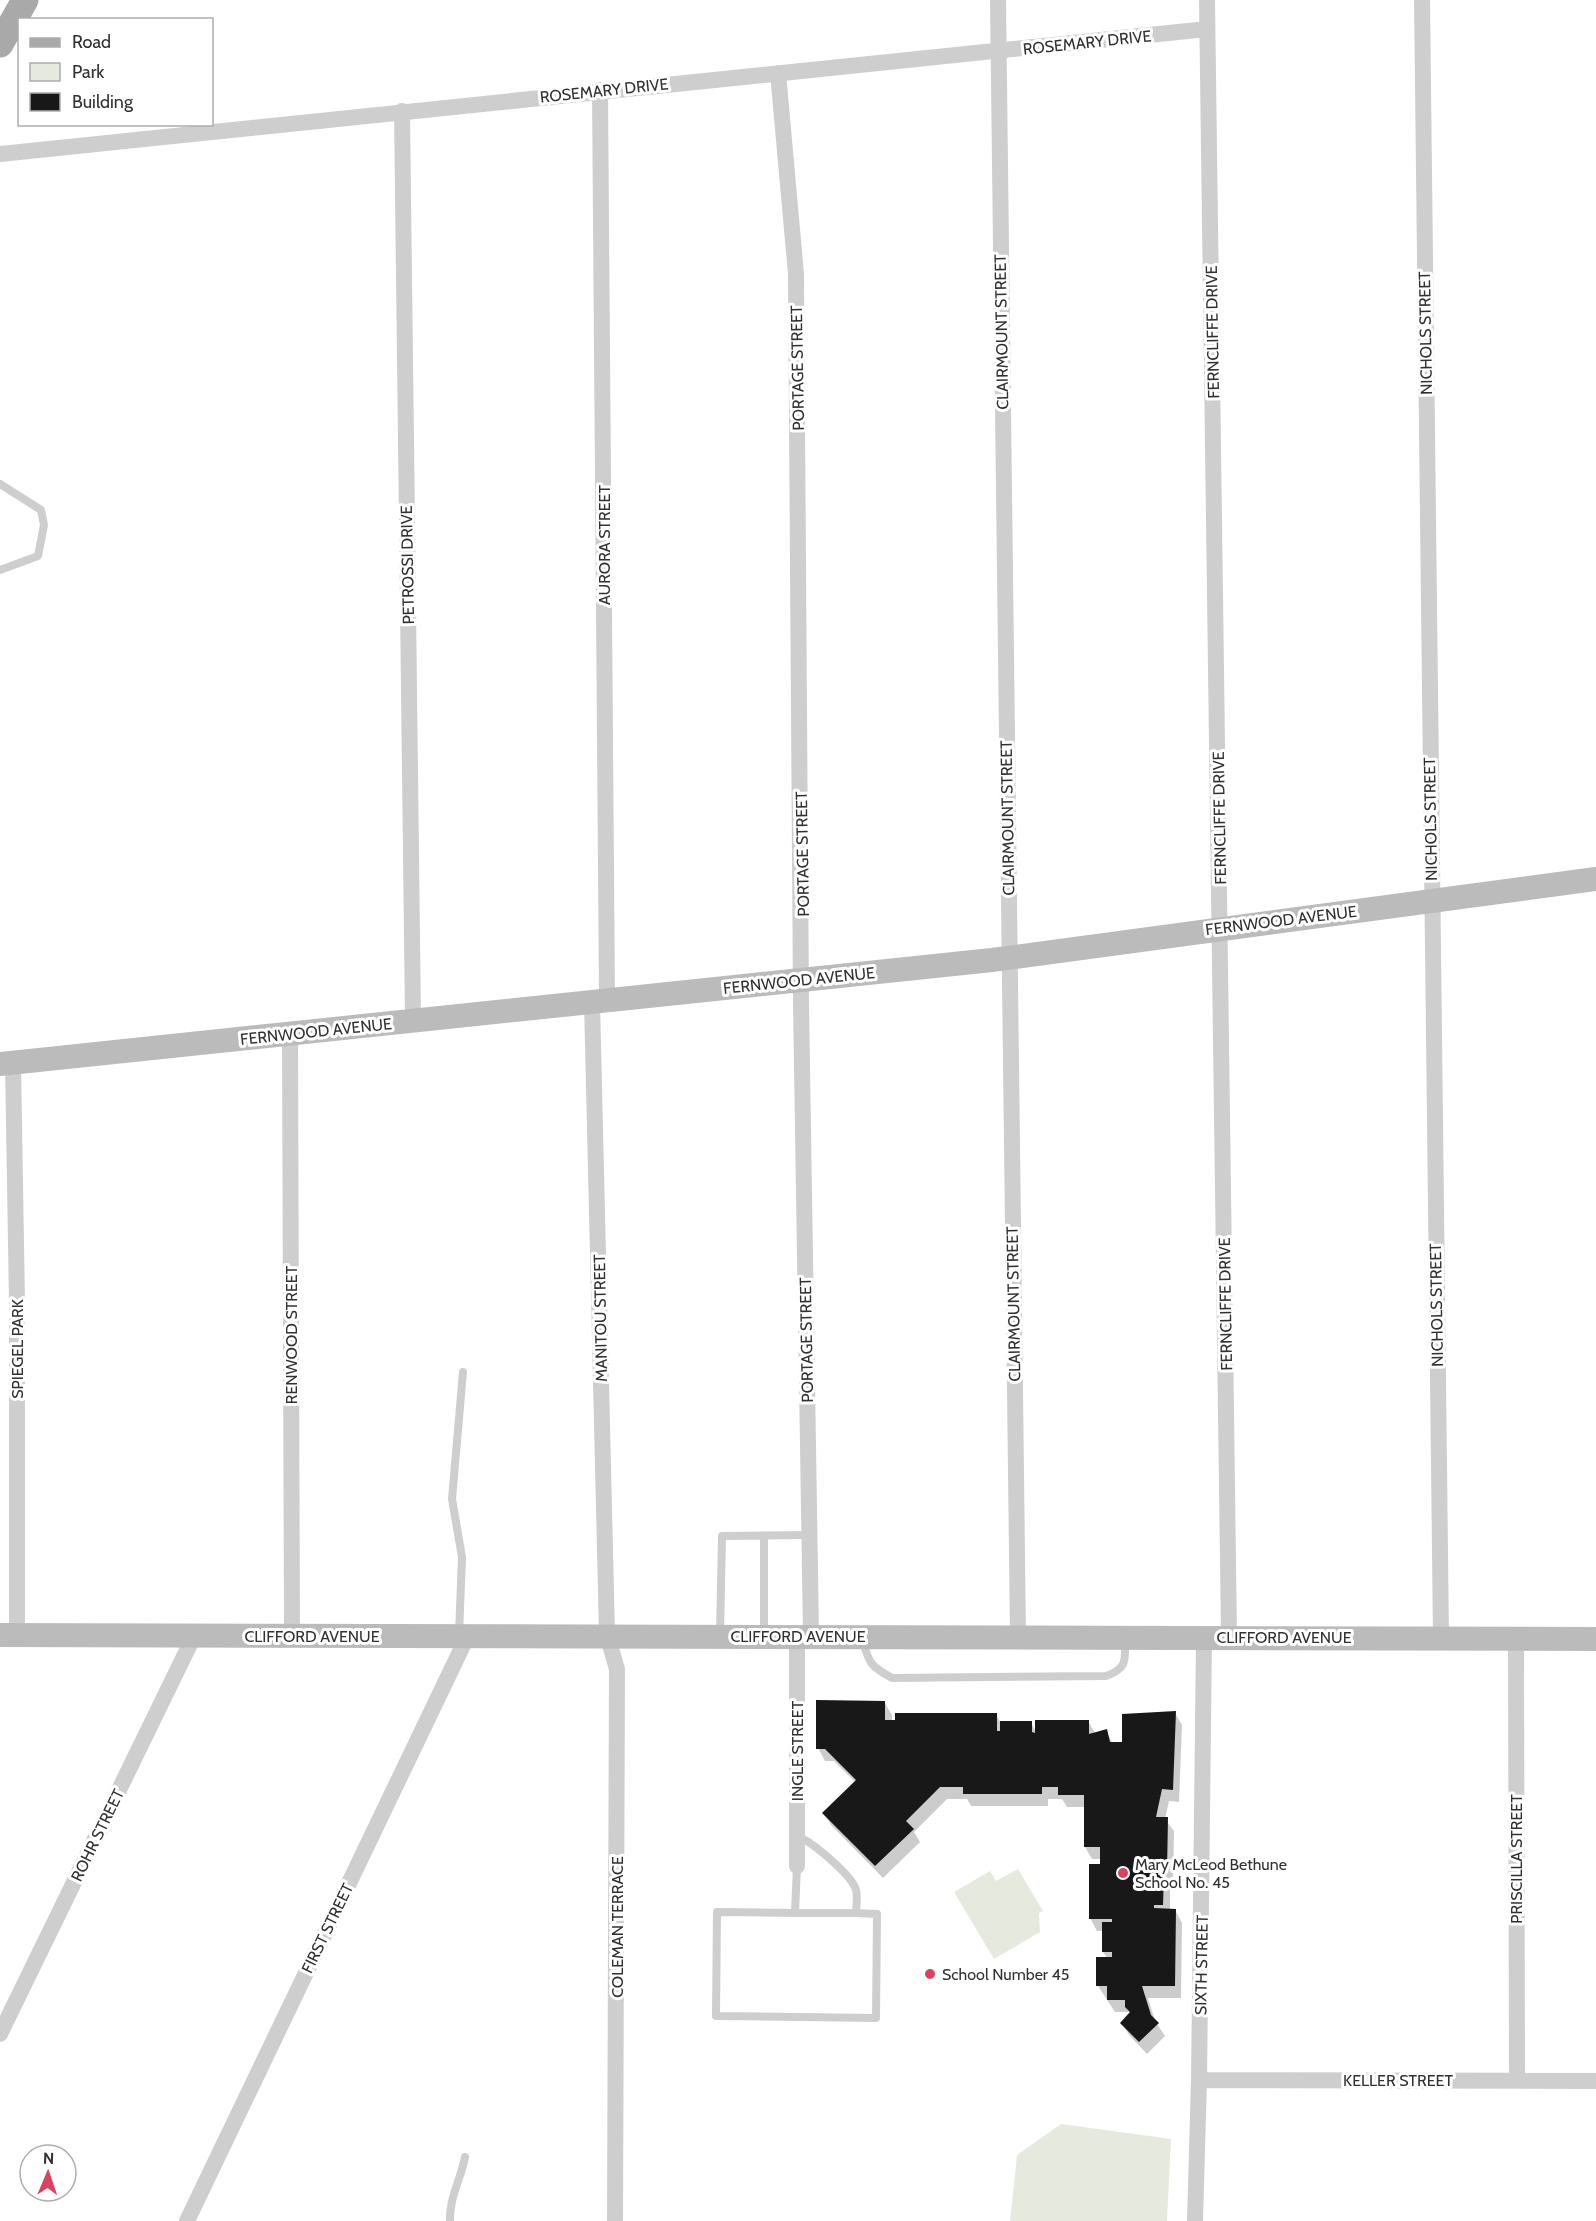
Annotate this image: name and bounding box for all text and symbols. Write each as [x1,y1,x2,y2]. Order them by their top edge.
legend [18,18,213,126]
street label: ROSEMARY DRIVE [1022,26,1152,59]
text: Road [72,31,111,53]
text: Park [72,61,105,83]
street label: ROSEMARY DRIVE [539,74,669,107]
text: Building [72,91,134,113]
street label: CLAIRMOUNT STREET [991,254,1012,410]
street label: FERNCLIFFE DRIVE [1202,265,1223,399]
street label: NICHOLS STREET [1415,271,1436,395]
street label: PORTAGE STREET [787,305,808,431]
street label: AURORA STREET [595,485,614,605]
street label: PETROSSI DRIVE [397,505,418,625]
street label: CLAIRMOUNT STREET [997,740,1018,896]
street label: FERNCLIFFE DRIVE [1209,751,1230,885]
street label: NICHOLS STREET [1420,757,1441,881]
street label: PORTAGE STREET [792,791,813,917]
street label: FERNWOOD AVENUE [1204,902,1358,939]
street label: FERNWOOD AVENUE [722,963,876,998]
street label: FERNWOOD AVENUE [239,1014,393,1049]
street label: CLAIRMOUNT STREET [1003,1226,1024,1382]
street label: FERNCLIFFE DRIVE [1215,1237,1236,1371]
street label: NICHOLS STREET [1426,1243,1447,1367]
street label: MANITOU STREET [590,1254,611,1382]
street label: RENWOOD STREET [282,1265,301,1404]
street label: PORTAGE STREET [796,1277,817,1403]
street label: SPIEGEL PARK [8,1299,27,1399]
street label: CLIFFORD AVENUE [244,1627,380,1646]
street label: CLIFFORD AVENUE [730,1627,866,1646]
street label: CLIFFORD AVENUE [1216,1628,1352,1647]
street label: INGLE STREET [788,1700,807,1801]
street label: ROHR STREET [67,1786,128,1884]
street label: PRISCILLA STREET [1507,1794,1526,1924]
place label: Mary McLeod Bethune School No. 45 [1135,1855,1287,1892]
street label: COLEMAN TERRACE [608,1856,627,1998]
marker: Mary McLeod Bethune School No. 45 [1116,1866,1130,1880]
street label: FIRST STREET [298,1880,358,1976]
street label: SIXTH STREET [1191,1914,1212,2015]
place label: School Number 45 [942,1965,1069,1984]
marker: School Number 45 [923,1967,937,1981]
street label: KELLER STREET [1343,2071,1453,2090]
north arrow [18,2143,78,2203]
text: N [43,2149,54,2168]

